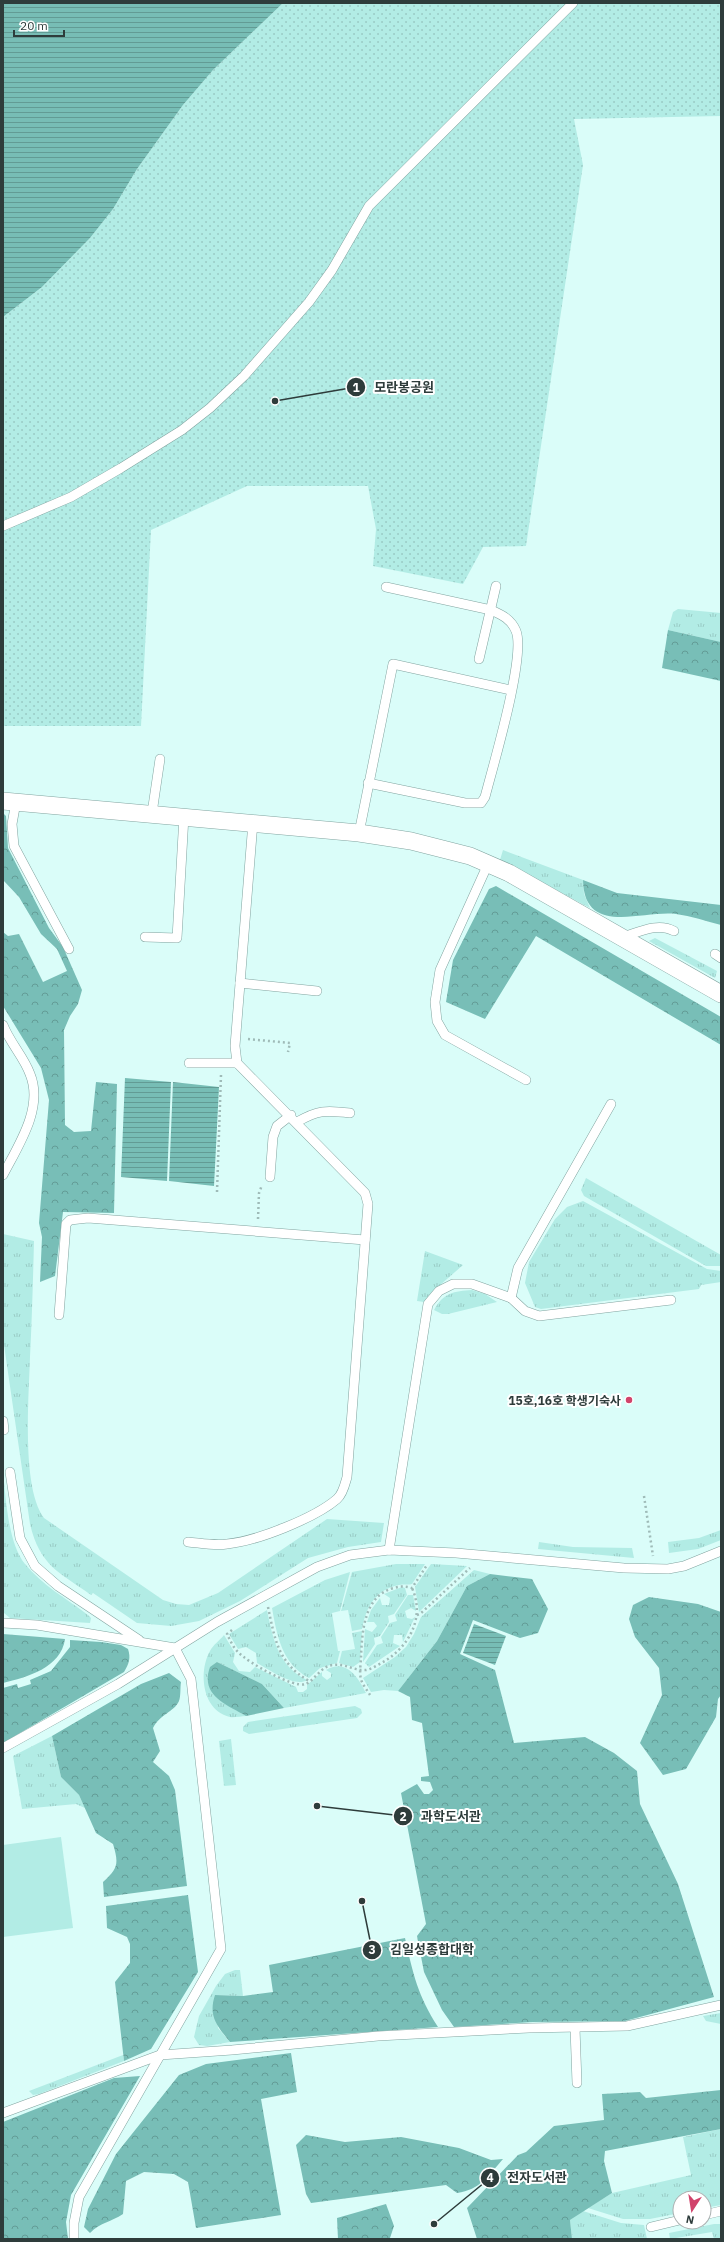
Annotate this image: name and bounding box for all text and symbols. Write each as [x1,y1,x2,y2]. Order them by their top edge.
scale bar [14,12,64,38]
text: 20 m [20,18,48,33]
callout: 모란봉공원 [346,375,442,400]
text: 모란봉공원 [374,379,434,396]
text: 1 [352,380,360,395]
place label: 15호,16호 학생기숙사 [508,1393,621,1408]
marker: 15호,16호 학생기숙사 [624,1395,634,1405]
callout: 과학도서관 [393,1804,488,1829]
text: 과학도서관 [421,1808,481,1825]
text: 2 [399,1809,407,1824]
callout: 김일성종합대학 [362,1937,482,1962]
text: 김일성종합대학 [390,1941,474,1958]
text: 3 [368,1942,376,1957]
callout: 전자도서관 [480,2165,575,2190]
text: 전자도서관 [507,2169,567,2186]
text: 4 [486,2170,494,2185]
north arrow [672,2190,712,2230]
text: N [685,2212,695,2227]

